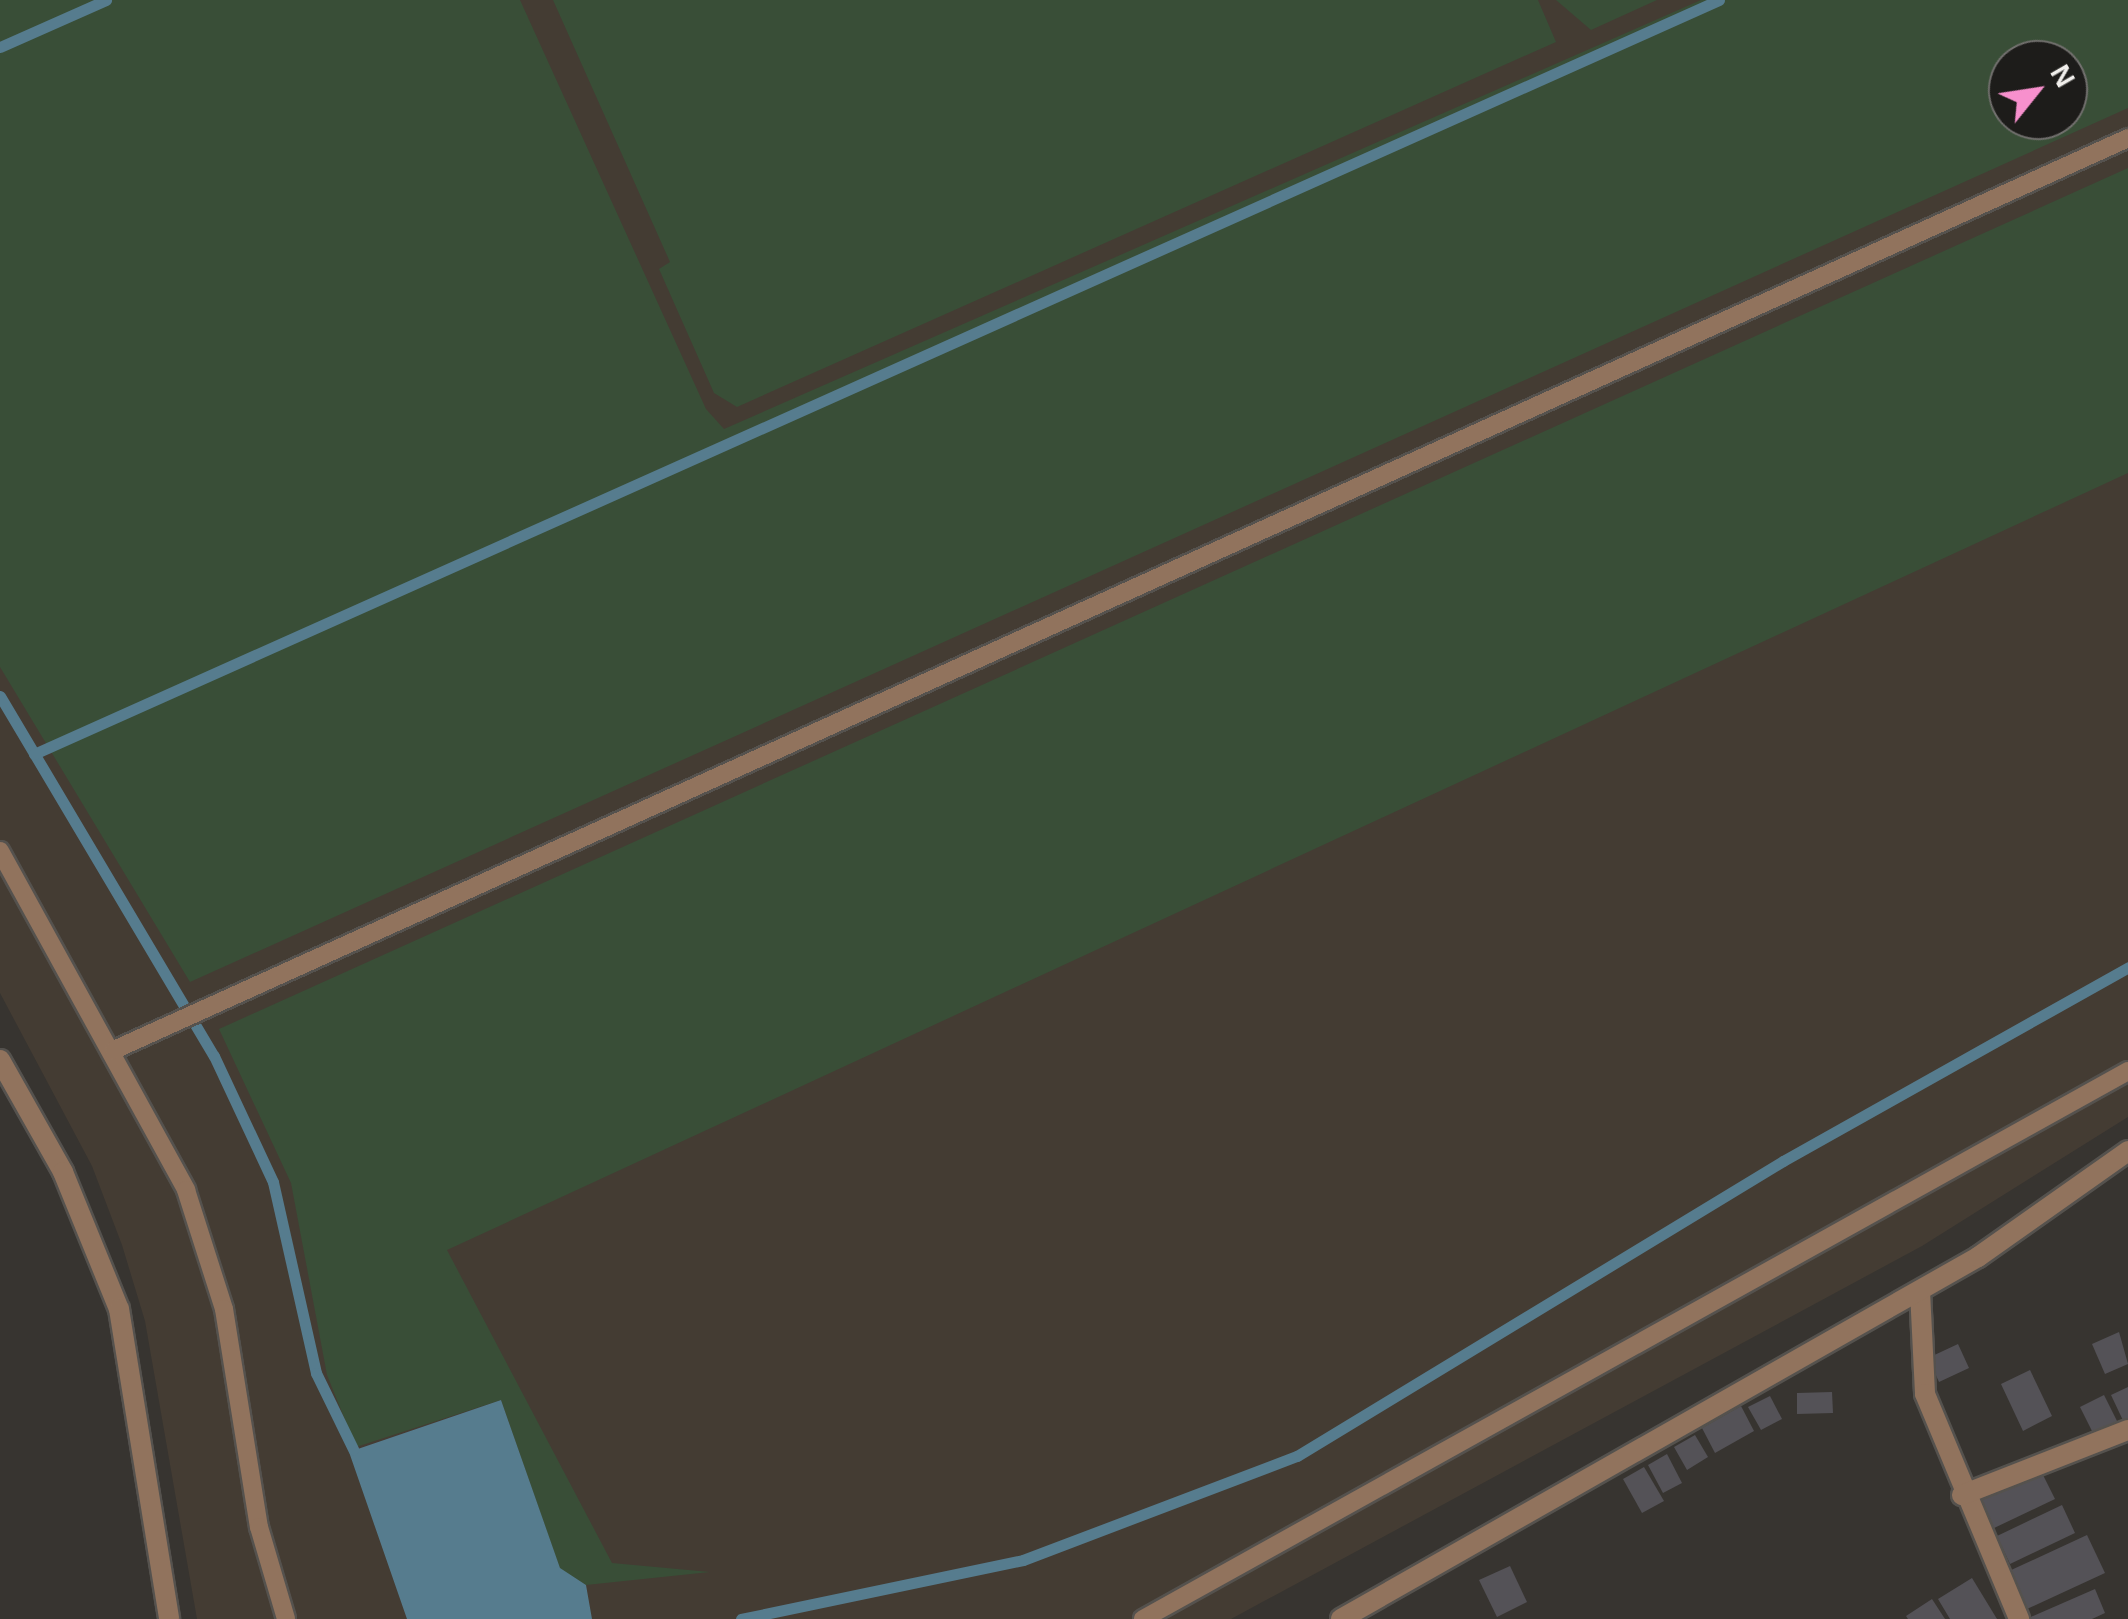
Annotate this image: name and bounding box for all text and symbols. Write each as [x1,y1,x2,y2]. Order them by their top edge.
north arrow [1988,40,2088,140]
text: N [2044,59,2081,92]

